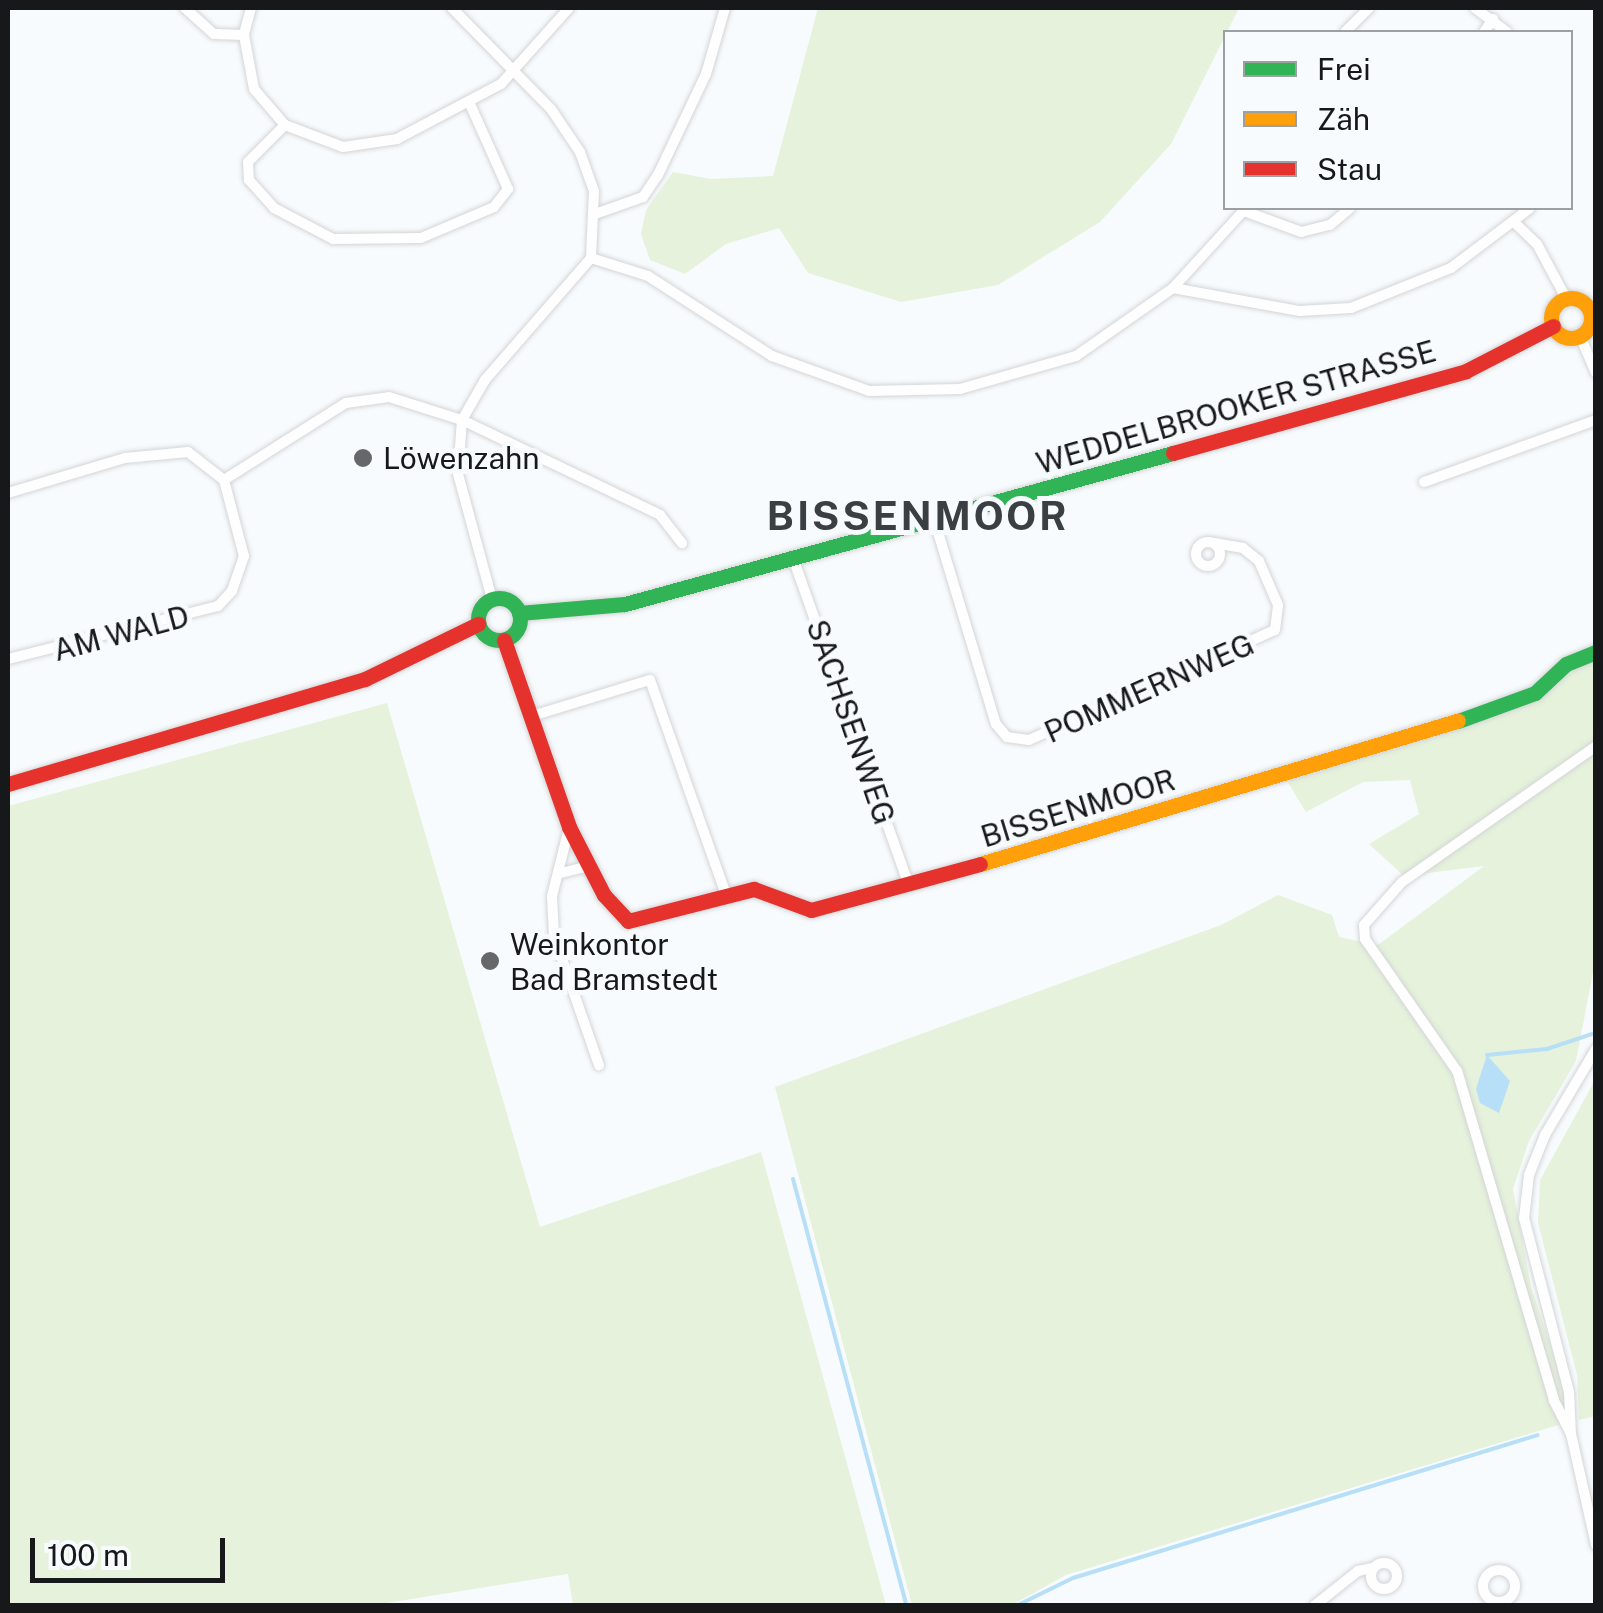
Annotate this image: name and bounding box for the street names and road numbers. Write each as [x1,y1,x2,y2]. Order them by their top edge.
street label: WEDDELBROOKER STRASSE [1032,333,1440,481]
street label: AM WALD [49,598,193,668]
street label: SACHSENWEG [799,615,903,829]
street label: POMMERNWEG [1039,626,1259,750]
street label: BISSENMOOR [976,761,1180,855]

